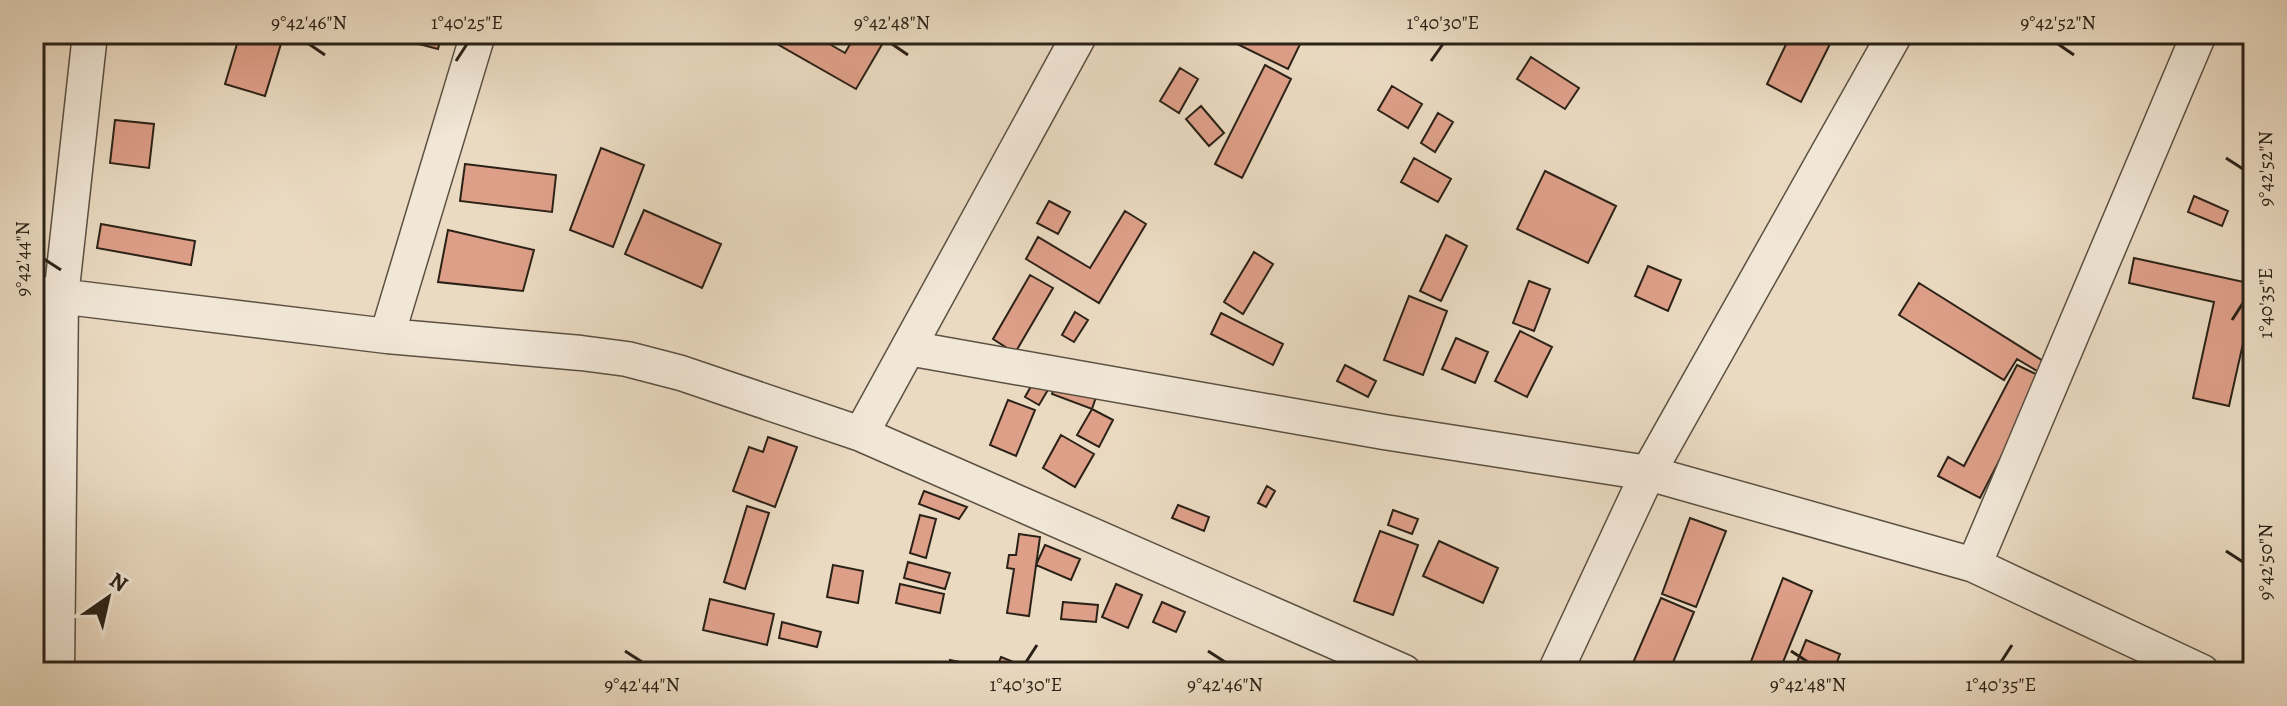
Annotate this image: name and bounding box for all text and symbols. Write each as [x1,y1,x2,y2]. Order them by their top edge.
text: 9°42'46"N [271,9,347,36]
text: 1°40'25"E [431,9,503,36]
text: 9°42'48"N [854,9,930,36]
text: 1°40'30"E [1407,9,1479,36]
text: 9°42'52"N [2020,9,2096,36]
text: 9°42'52"N [2252,131,2279,207]
text: 9°42'44"N [9,221,36,297]
text: 1°40'35"E [2252,268,2279,338]
text: 9°42'50"N [2252,524,2279,600]
north arrow [68,558,148,638]
text: N [104,565,134,599]
text: 9°42'44"N [604,671,680,698]
text: 1°40'30"E [990,671,1062,698]
text: 9°42'46"N [1187,671,1263,698]
text: 9°42'48"N [1770,671,1846,698]
text: 1°40'35"E [1966,671,2036,698]

